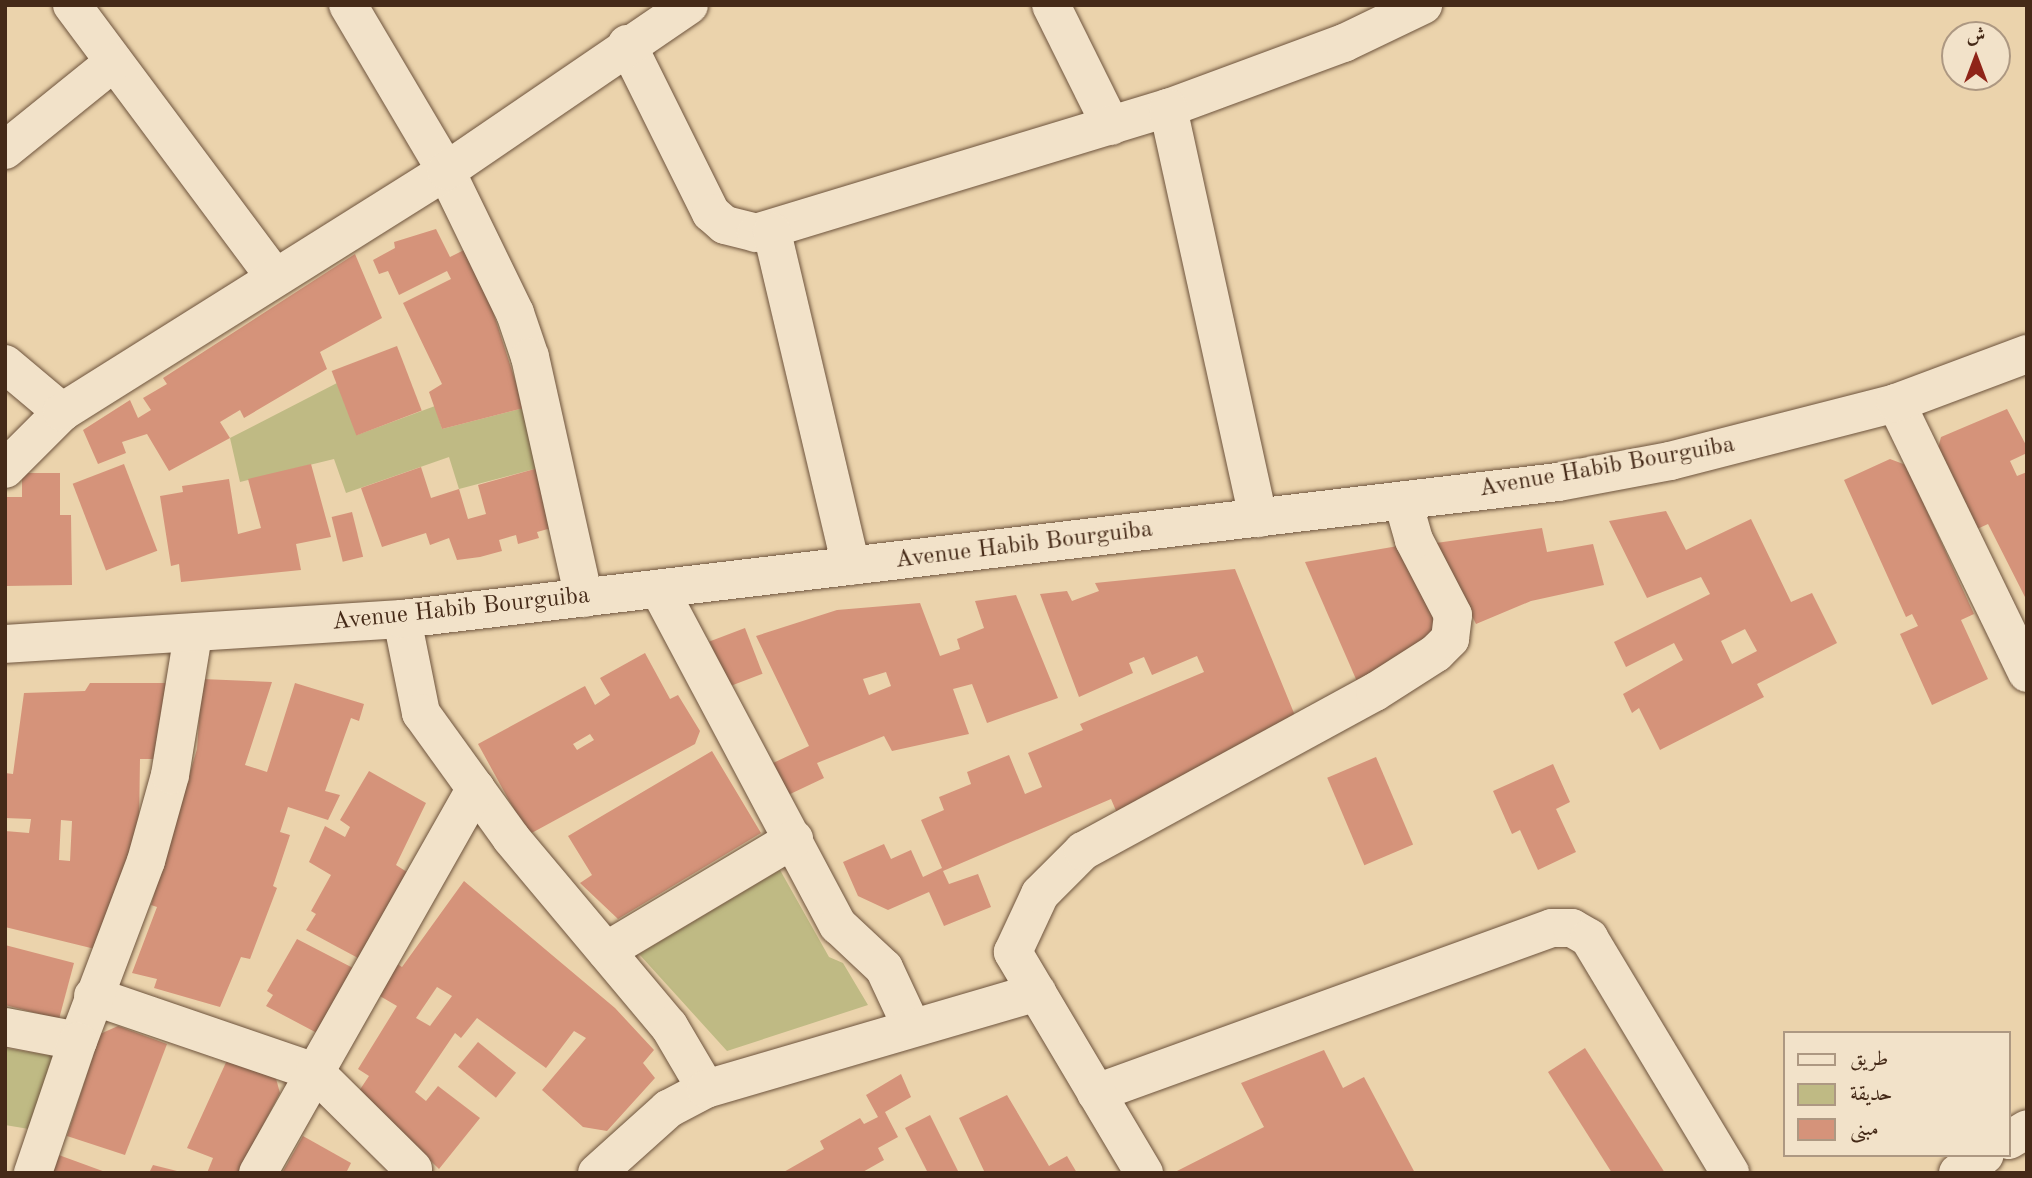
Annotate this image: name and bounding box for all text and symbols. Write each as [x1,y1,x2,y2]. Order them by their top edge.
north arrow [1941,21,2011,91]
text: ش [1967,27,1985,46]
street label: Avenue Habib Bourguiba [1477,431,1737,505]
street label: Avenue Habib Bourguiba [894,516,1154,576]
street label: Avenue Habib Bourguiba [331,582,591,638]
legend [1784,1031,2011,1157]
text: طريق [1850,1049,1888,1070]
text: حديقة [1850,1084,1893,1105]
text: مبنى [1850,1119,1879,1140]

